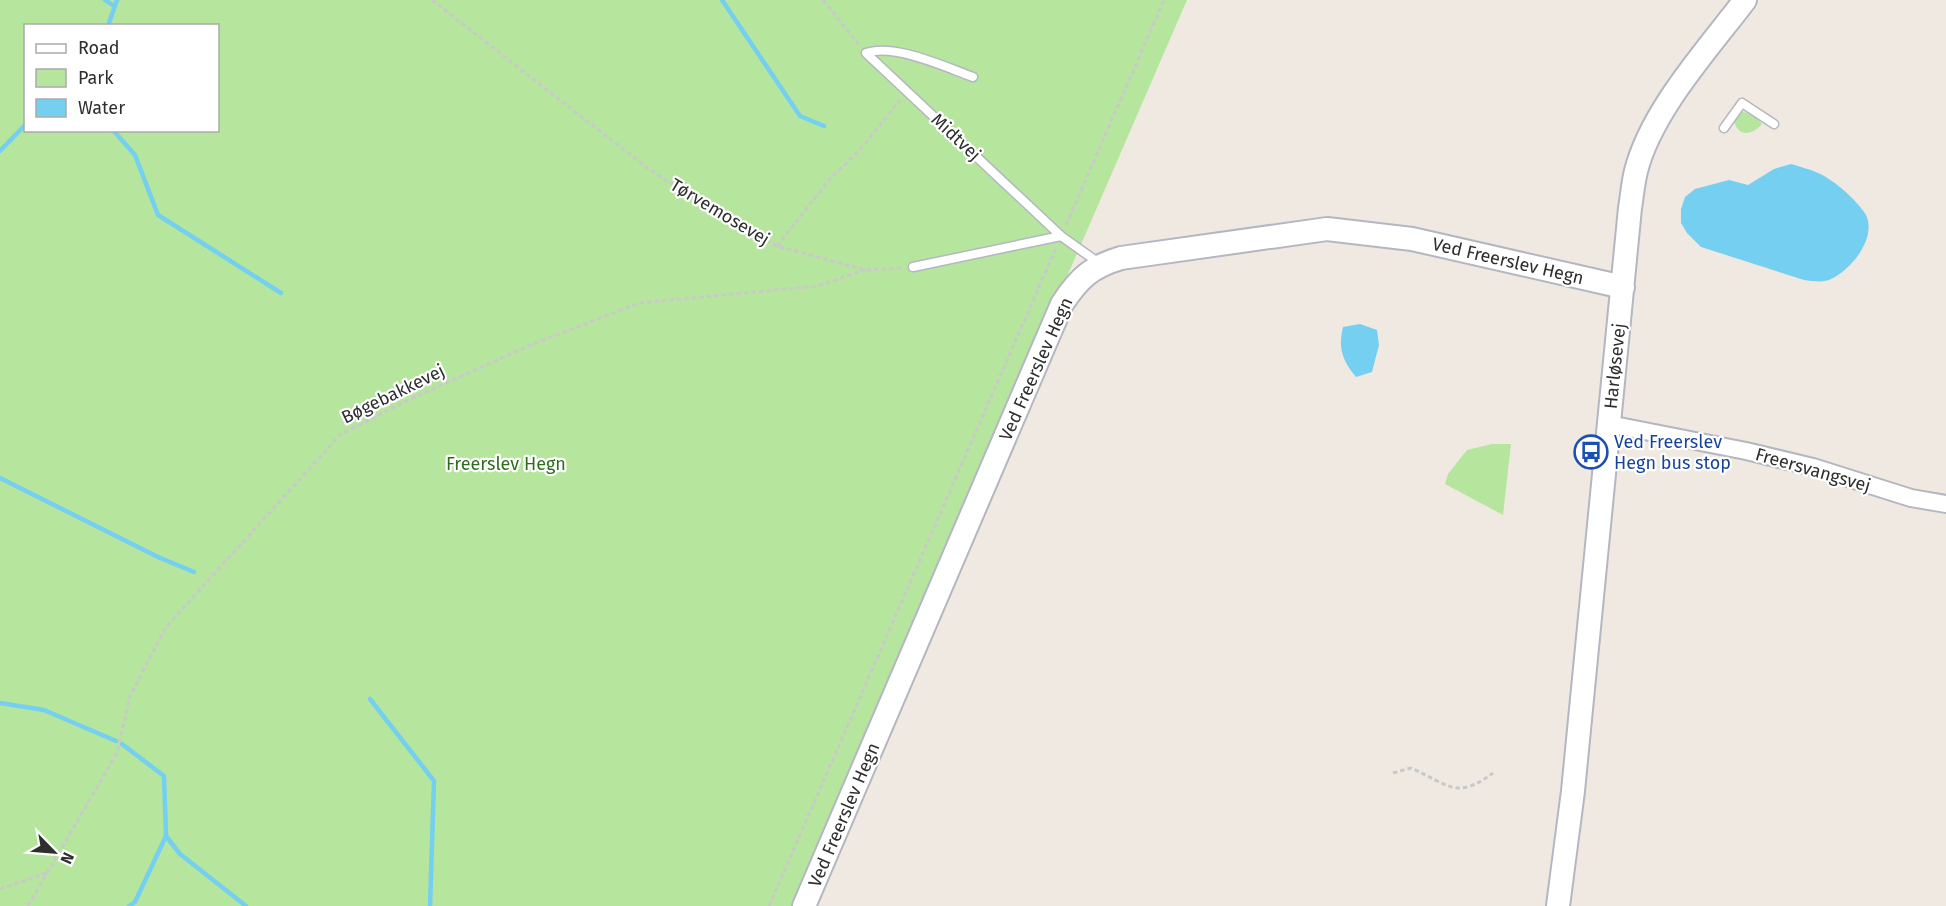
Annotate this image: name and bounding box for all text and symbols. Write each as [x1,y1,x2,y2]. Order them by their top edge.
legend [24,24,219,132]
text: Road [78,37,120,59]
text: Park [78,67,114,89]
text: Water [78,97,125,119]
street label: Midtvej [927,109,985,165]
street label: Tørvemosevej [666,174,774,250]
street label: Ved Freerslev Hegn [1430,233,1586,289]
street label: Ved Freerslev Hegn [994,294,1078,444]
street label: Harløsevej [1600,322,1630,410]
street label: Bøgebakkevej [338,359,448,429]
place label: Ved Freerslev Hegn bus stop [1614,431,1731,474]
bus stop icon: Ved Freerslev Hegn bus stop [1573,434,1609,470]
street label: Freersvangsvej [1753,443,1873,497]
park label: Freerslev Hegn [446,453,566,475]
street label: Ved Freerslev Hegn [804,739,884,891]
north arrow [24,822,84,882]
text: N [56,849,78,867]

